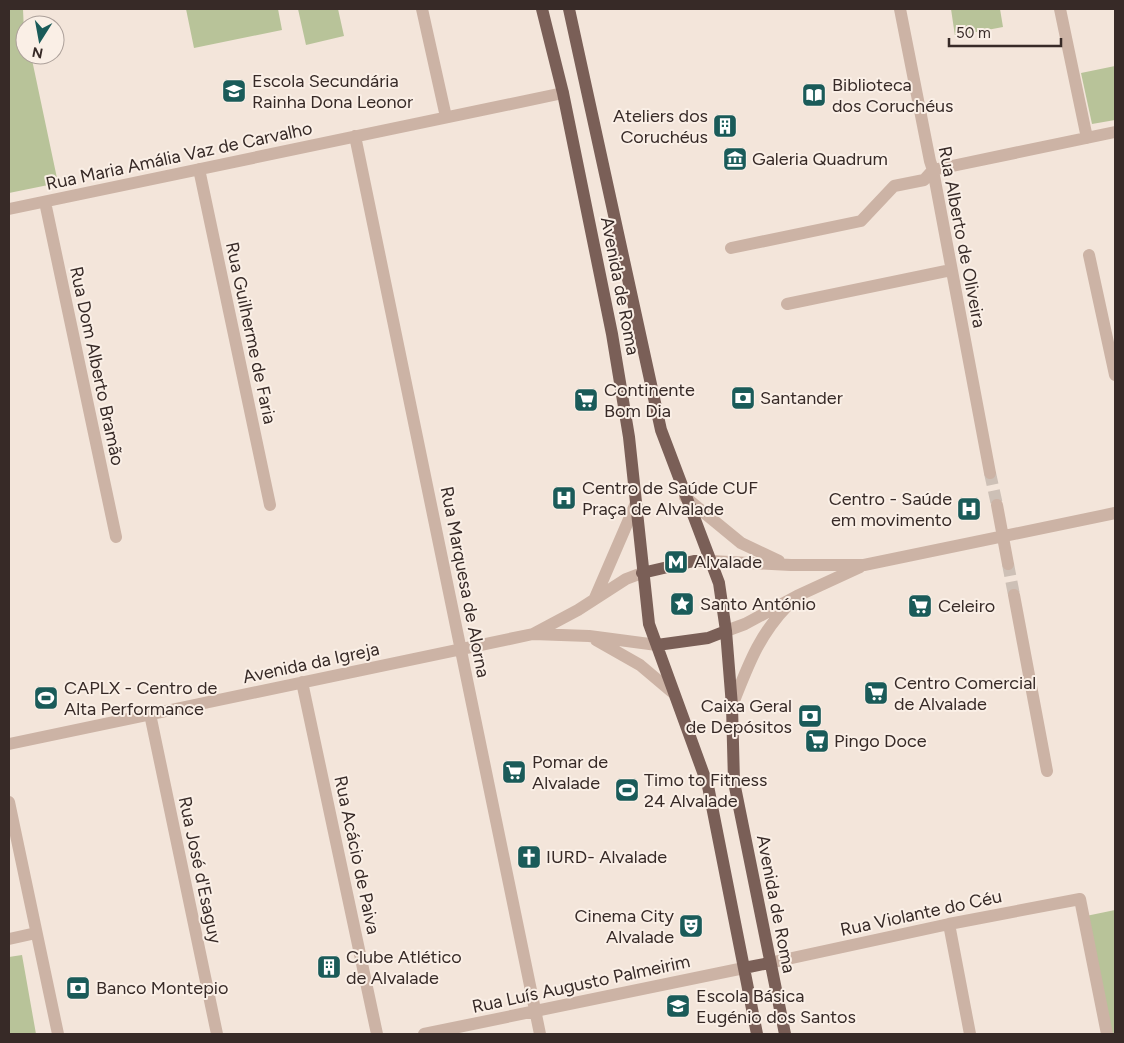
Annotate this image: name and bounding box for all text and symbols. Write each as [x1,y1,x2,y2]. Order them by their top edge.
north arrow [15,15,65,65]
scale bar [949,15,1062,47]
text: 50 m [956,24,991,42]
text: N [31,43,45,62]
place label: Escola Secundária Rainha Dona Leonor [252,70,413,113]
place label: Biblioteca dos Coruchéus [832,74,953,117]
school or university icon: Escola Secundária Rainha Dona Leonor [221,78,247,104]
library icon: Biblioteca dos Coruchéus [801,82,827,108]
place label: Ateliers dos Coruchéus [613,105,708,148]
building icon: Ateliers dos Coruchéus [712,113,738,139]
street label: Rua Maria Amália Vaz de Carvalho [44,117,314,195]
street label: Rua Alberto de Oliveira [934,144,990,330]
museum icon: Galeria Quadrum [722,146,748,172]
place label: Galeria Quadrum [752,148,888,170]
street label: Avenida de Roma [596,215,644,357]
street label: Rua Guilherme de Faria [221,240,281,426]
street label: Rua Dom Alberto Bramão [65,264,129,468]
place label: Continente Bom Dia [604,379,695,422]
bank icon: Santander [730,385,756,411]
supermarket icon: Continente Bom Dia [573,387,599,413]
place label: Santander [760,387,843,409]
place label: Centro de Saúde CUF Praça de Alvalade [582,477,758,520]
street label: Rua Marquesa de Alorna [436,484,494,680]
hospital icon: Centro de Saúde CUF Praça de Alvalade [551,485,577,511]
place label: Centro - Saúde em movimento [829,488,952,531]
hospital icon: Centro - Saúde em movimento [956,496,982,522]
metro station icon: Alvalade [663,549,689,575]
place label: Alvalade [694,551,762,573]
place icon: Santo António [669,591,695,617]
place label: Santo António [700,593,816,615]
supermarket icon: Celeiro [907,593,933,619]
place label: Celeiro [938,595,995,617]
street label: Avenida da Igreja [241,638,381,688]
place label: Centro Comercial de Alvalade [894,672,1036,715]
place label: CAPLX - Centro de Alta Performance [64,677,218,720]
supermarket icon: Centro Comercial de Alvalade [863,680,889,706]
sports icon: CAPLX - Centro de Alta Performance [33,685,59,711]
place label: Caixa Geral de Depósitos [686,695,792,738]
bank icon: Caixa Geral de Depósitos [797,703,823,729]
supermarket icon: Pingo Doce [804,728,830,754]
place label: Pingo Doce [834,730,927,752]
place label: Pomar de Alvalade [532,751,608,794]
supermarket icon: Pomar de Alvalade [501,759,527,785]
place label: Timo to Fitness 24 Alvalade [644,769,767,812]
street label: Rua Acácio de Paiva [329,774,385,936]
sports icon: Timo to Fitness 24 Alvalade [614,777,640,803]
street label: Rua José d'Esaguy [174,794,226,946]
street label: Avenida de Roma [752,833,800,975]
church icon: IURD- Alvalade [516,844,542,870]
place label: IURD- Alvalade [546,846,667,868]
street label: Rua Violante do Céu [838,885,1004,941]
place label: Cinema City Alvalade [575,905,675,948]
theatre icon: Cinema City Alvalade [678,913,704,939]
place label: Clube Atlético de Alvalade [346,946,462,989]
street label: Rua Luís Augusto Palmeirim [470,950,692,1018]
building icon: Clube Atlético de Alvalade [316,954,342,980]
bank icon: Banco Montepio [65,975,91,1001]
place label: Banco Montepio [96,977,228,999]
place label: Escola Básica Eugénio dos Santos [696,985,856,1028]
school or university icon: Escola Básica Eugénio dos Santos [665,993,691,1019]

